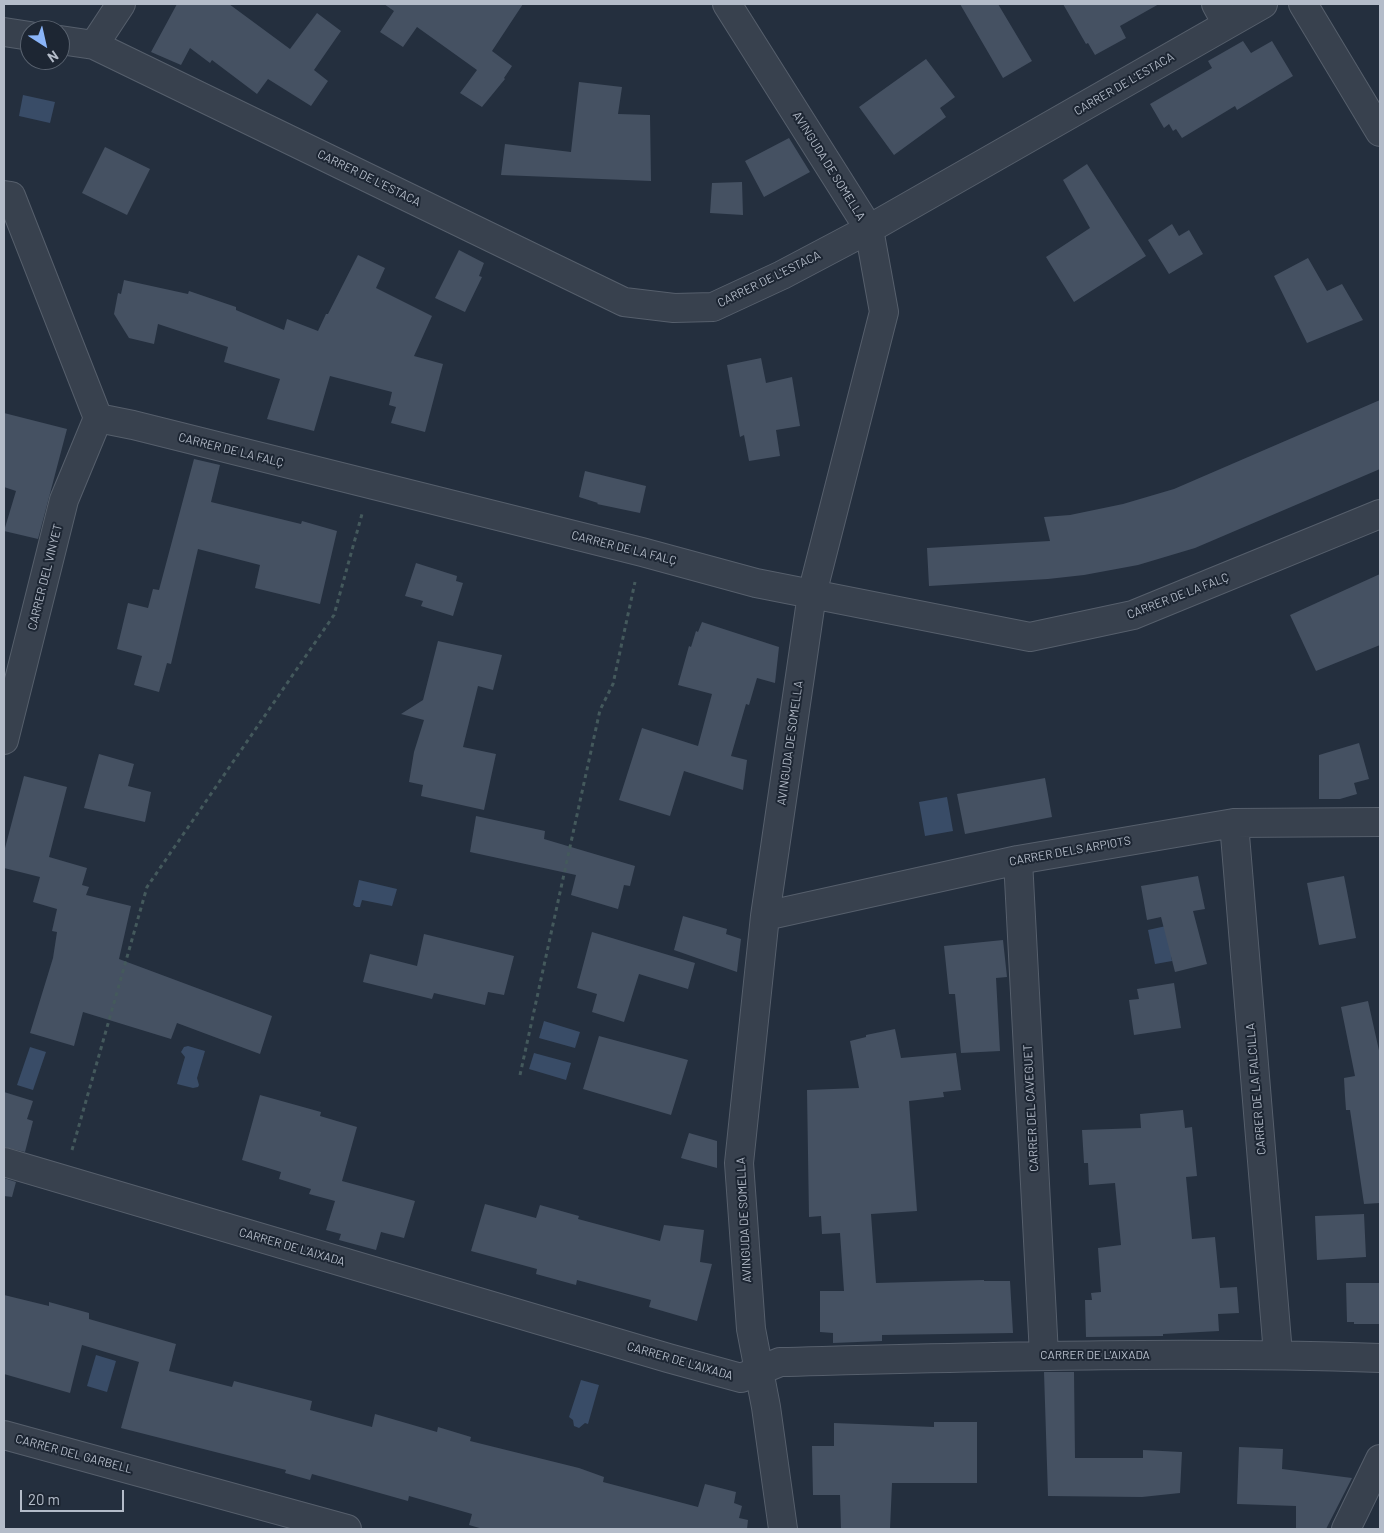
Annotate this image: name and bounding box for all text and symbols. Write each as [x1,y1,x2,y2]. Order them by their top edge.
north arrow [20,20,70,70]
text: N [45,47,62,67]
street label: CARRER DE L'ESTACA [1071,49,1177,119]
street label: AVINGUDA DE SOMELLA [790,109,868,223]
street label: CARRER DE L'ESTACA [315,147,423,209]
street label: CARRER DE L'ESTACA [715,248,823,310]
street label: CARRER DE LA FALÇ [177,430,285,470]
street label: CARRER DEL VINYET [25,522,65,632]
street label: CARRER DE LA FALÇ [570,528,678,568]
street label: CARRER DE LA FALÇ [1125,570,1231,622]
street label: AVINGUDA DE SOMELLA [774,680,806,806]
street label: CARRER DELS ARPIOTS [1008,833,1132,869]
street label: CARRER DE LA FALCILLA [1243,1022,1269,1156]
street label: CARRER DEL CAVEGUET [1020,1044,1042,1172]
street label: AVINGUDA DE SOMELLA [734,1157,754,1283]
street label: CARRER DE L'AIXADA [237,1225,347,1269]
street label: CARRER DE L'AIXADA [625,1339,735,1383]
street label: CARRER DE L'AIXADA [1040,1348,1150,1362]
street label: CARRER DEL GARBELL [14,1431,134,1477]
scale bar [22,1480,126,1512]
text: 20 m [28,1490,60,1508]

